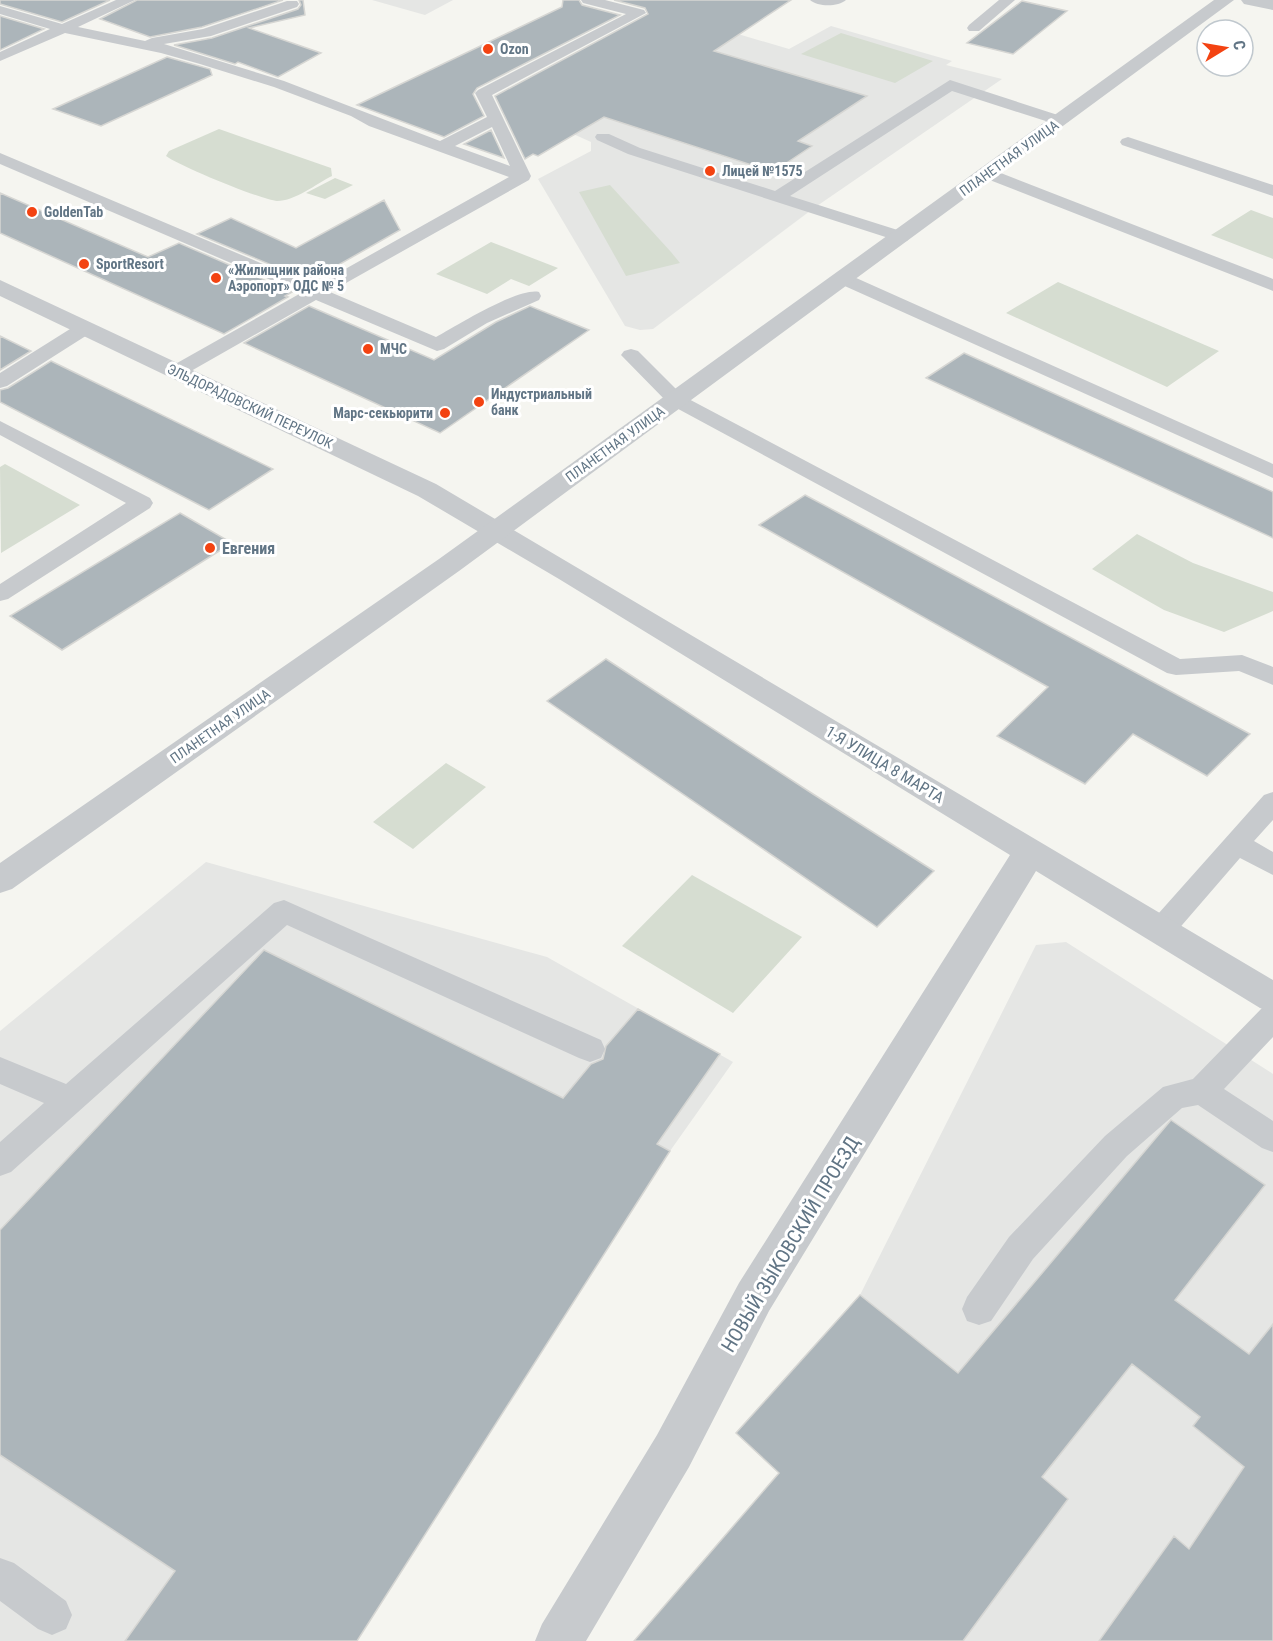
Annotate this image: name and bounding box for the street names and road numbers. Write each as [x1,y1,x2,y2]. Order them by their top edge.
street label: ПЛАНЕТНАЯ УЛИЦА [956,117,1062,199]
street label: ЭЛЬДОРАДОВСКИЙ ПЕРЕУЛОК [165,361,336,452]
street label: ПЛАНЕТНАЯ УЛИЦА [562,403,668,485]
street label: ПЛАНЕТНАЯ УЛИЦА [167,686,273,766]
street label: 1-Я УЛИЦА 8 МАРТА [822,722,947,807]
street label: НОВЫЙ ЗЫКОВСКИЙ ПРОЕЗД [716,1132,864,1356]

